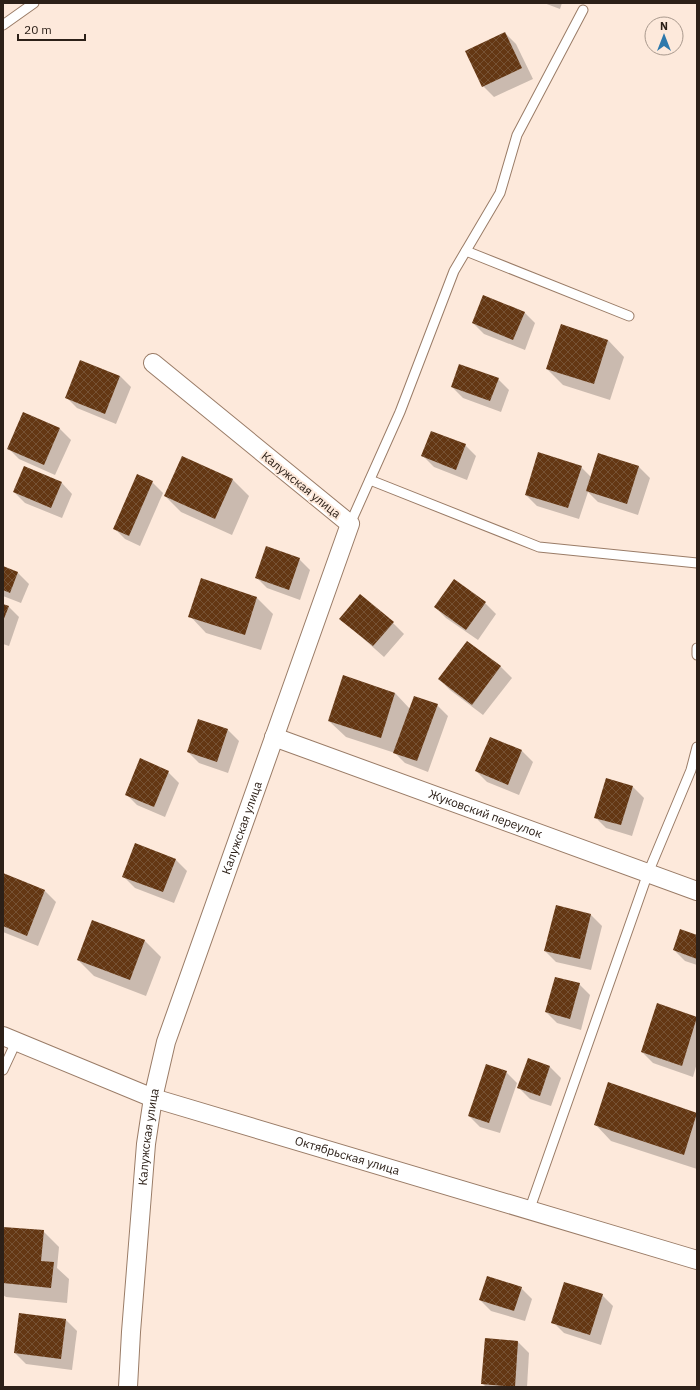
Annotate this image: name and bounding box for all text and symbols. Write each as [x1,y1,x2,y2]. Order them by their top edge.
scale bar [18,16,85,42]
north arrow [644,16,684,56]
text: N [660,19,668,33]
text: 20 m [24,22,52,37]
street label: Калужская улица [259,448,344,522]
street label: Калужская улица [218,779,265,876]
street label: Жуковский переулок [427,786,545,841]
street label: Калужская улица [135,1086,162,1186]
street label: Октябрьская улица [293,1133,402,1178]

